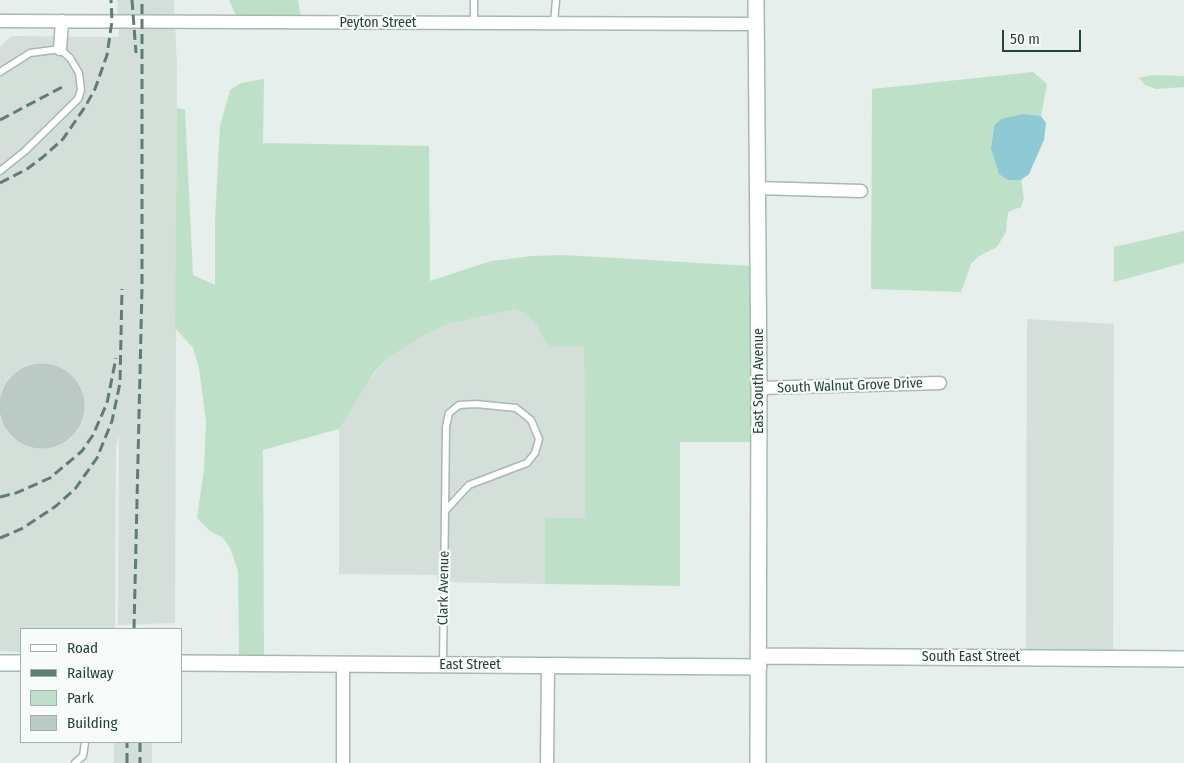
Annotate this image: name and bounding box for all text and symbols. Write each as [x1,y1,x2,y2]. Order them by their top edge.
street label: Peyton Street [340,15,416,31]
scale bar [1004,20,1083,52]
text: 50 m [1010,30,1040,48]
street label: East South Avenue [751,328,767,434]
street label: South Walnut Grove Drive [777,375,923,397]
street label: Clark Avenue [435,551,453,625]
legend [20,628,182,743]
text: Road [67,639,98,657]
street label: South East Street [922,649,1020,665]
street label: East Street [439,657,501,673]
text: Railway [67,664,114,682]
text: Park [67,689,94,707]
text: Building [67,714,118,732]

